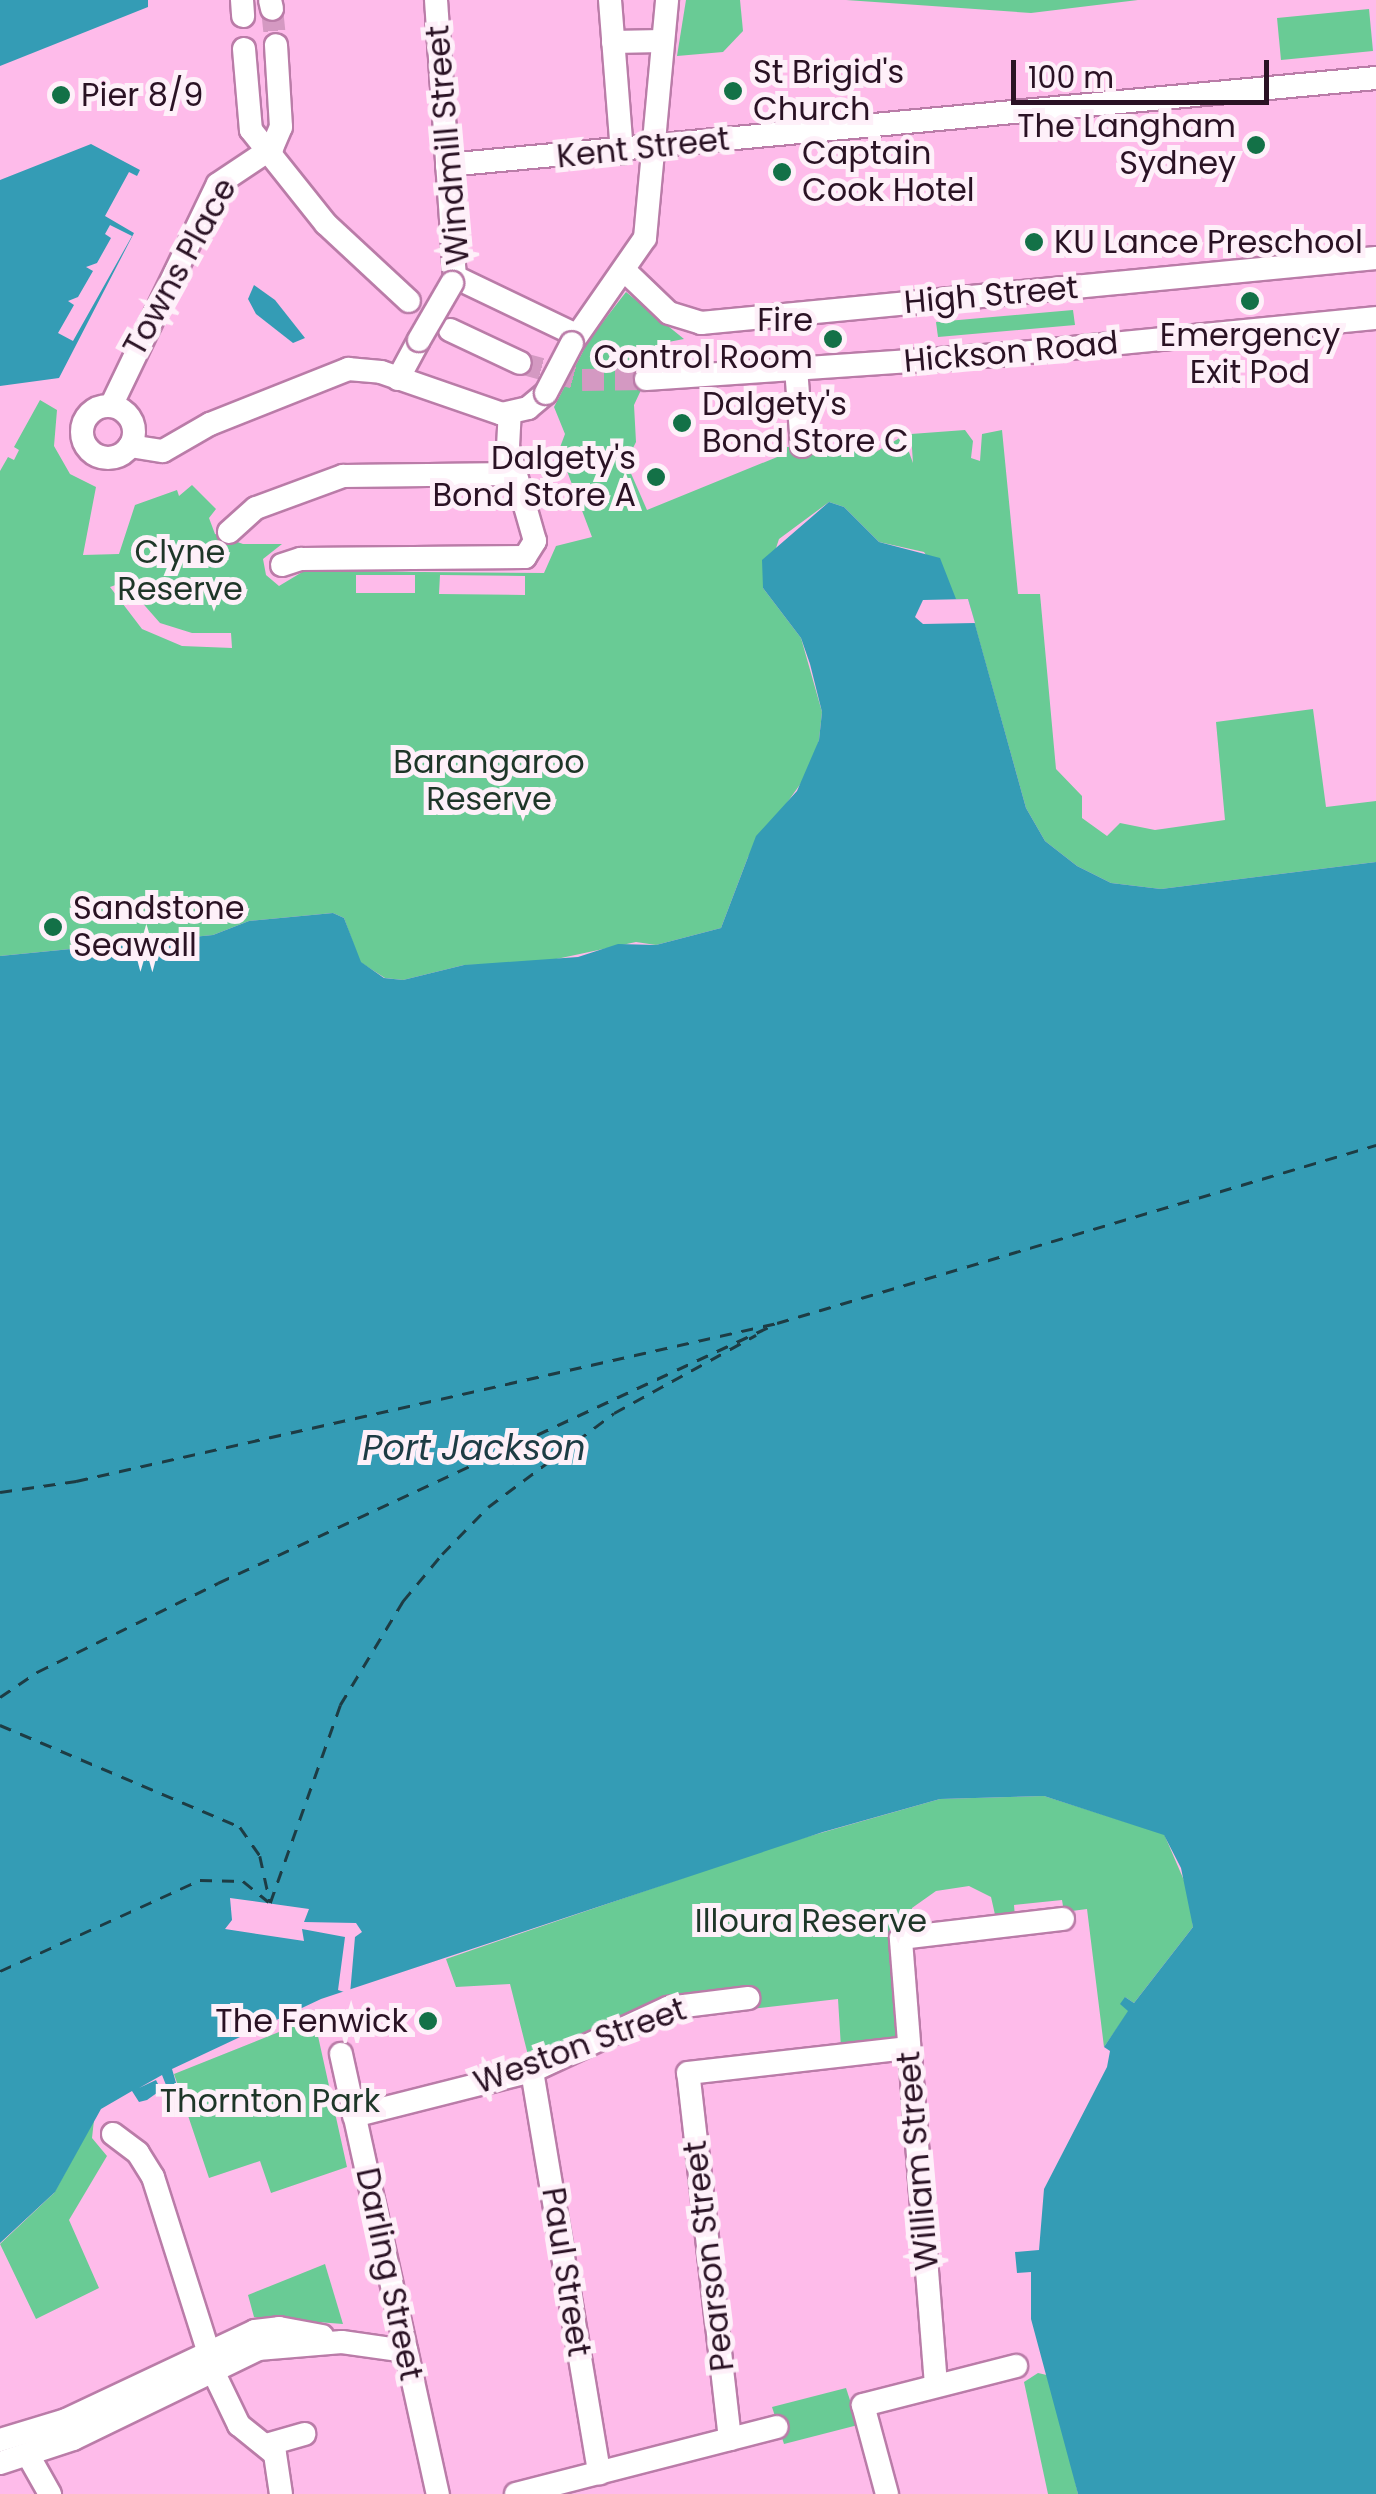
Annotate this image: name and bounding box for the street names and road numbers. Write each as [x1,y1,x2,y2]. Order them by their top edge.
street label: Windmill Street [418,24,478,266]
street label: Kent Street [555,120,731,176]
street label: Towns Place [115,172,245,362]
street label: High Street [902,268,1080,322]
street label: Hickson Road [902,323,1120,381]
street label: Weston Street [469,1990,691,2102]
street label: William Street [889,2050,947,2272]
street label: Pearson Street [676,2139,742,2373]
street label: Darling Street [348,2164,430,2384]
street label: Paul Street [534,2185,598,2359]

